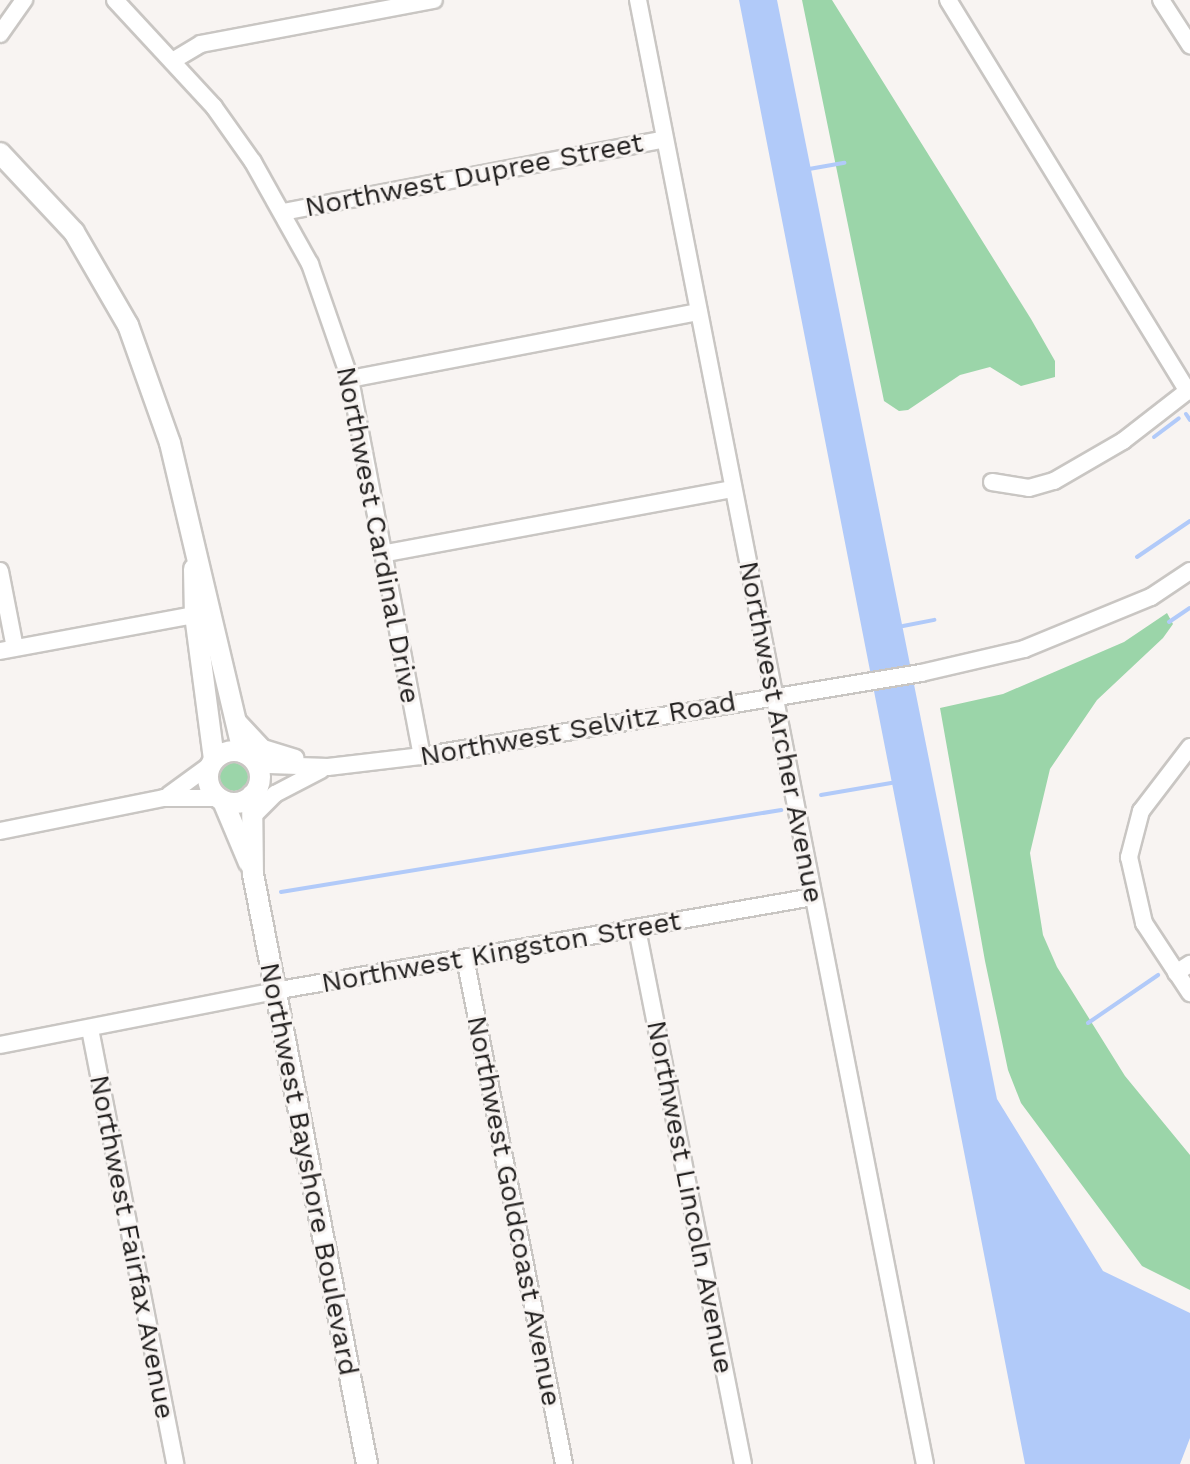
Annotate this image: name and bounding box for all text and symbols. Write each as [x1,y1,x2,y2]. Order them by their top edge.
street label: Northwest Dupree Street [302,126,646,224]
street label: Northwest Cardinal Drive [329,363,427,707]
street label: Northwest Archer Avenue [731,557,831,907]
street label: Northwest Selvitz Road [417,685,739,773]
street label: Northwest Kingston Street [319,904,683,1000]
street label: Northwest Bayshore Boulevard [252,960,366,1378]
street label: Northwest Goldcoast Avenue [460,1012,568,1410]
street label: Northwest Lincoln Avenue [639,1017,741,1377]
street label: Northwest Fairfax Avenue [82,1071,182,1423]

